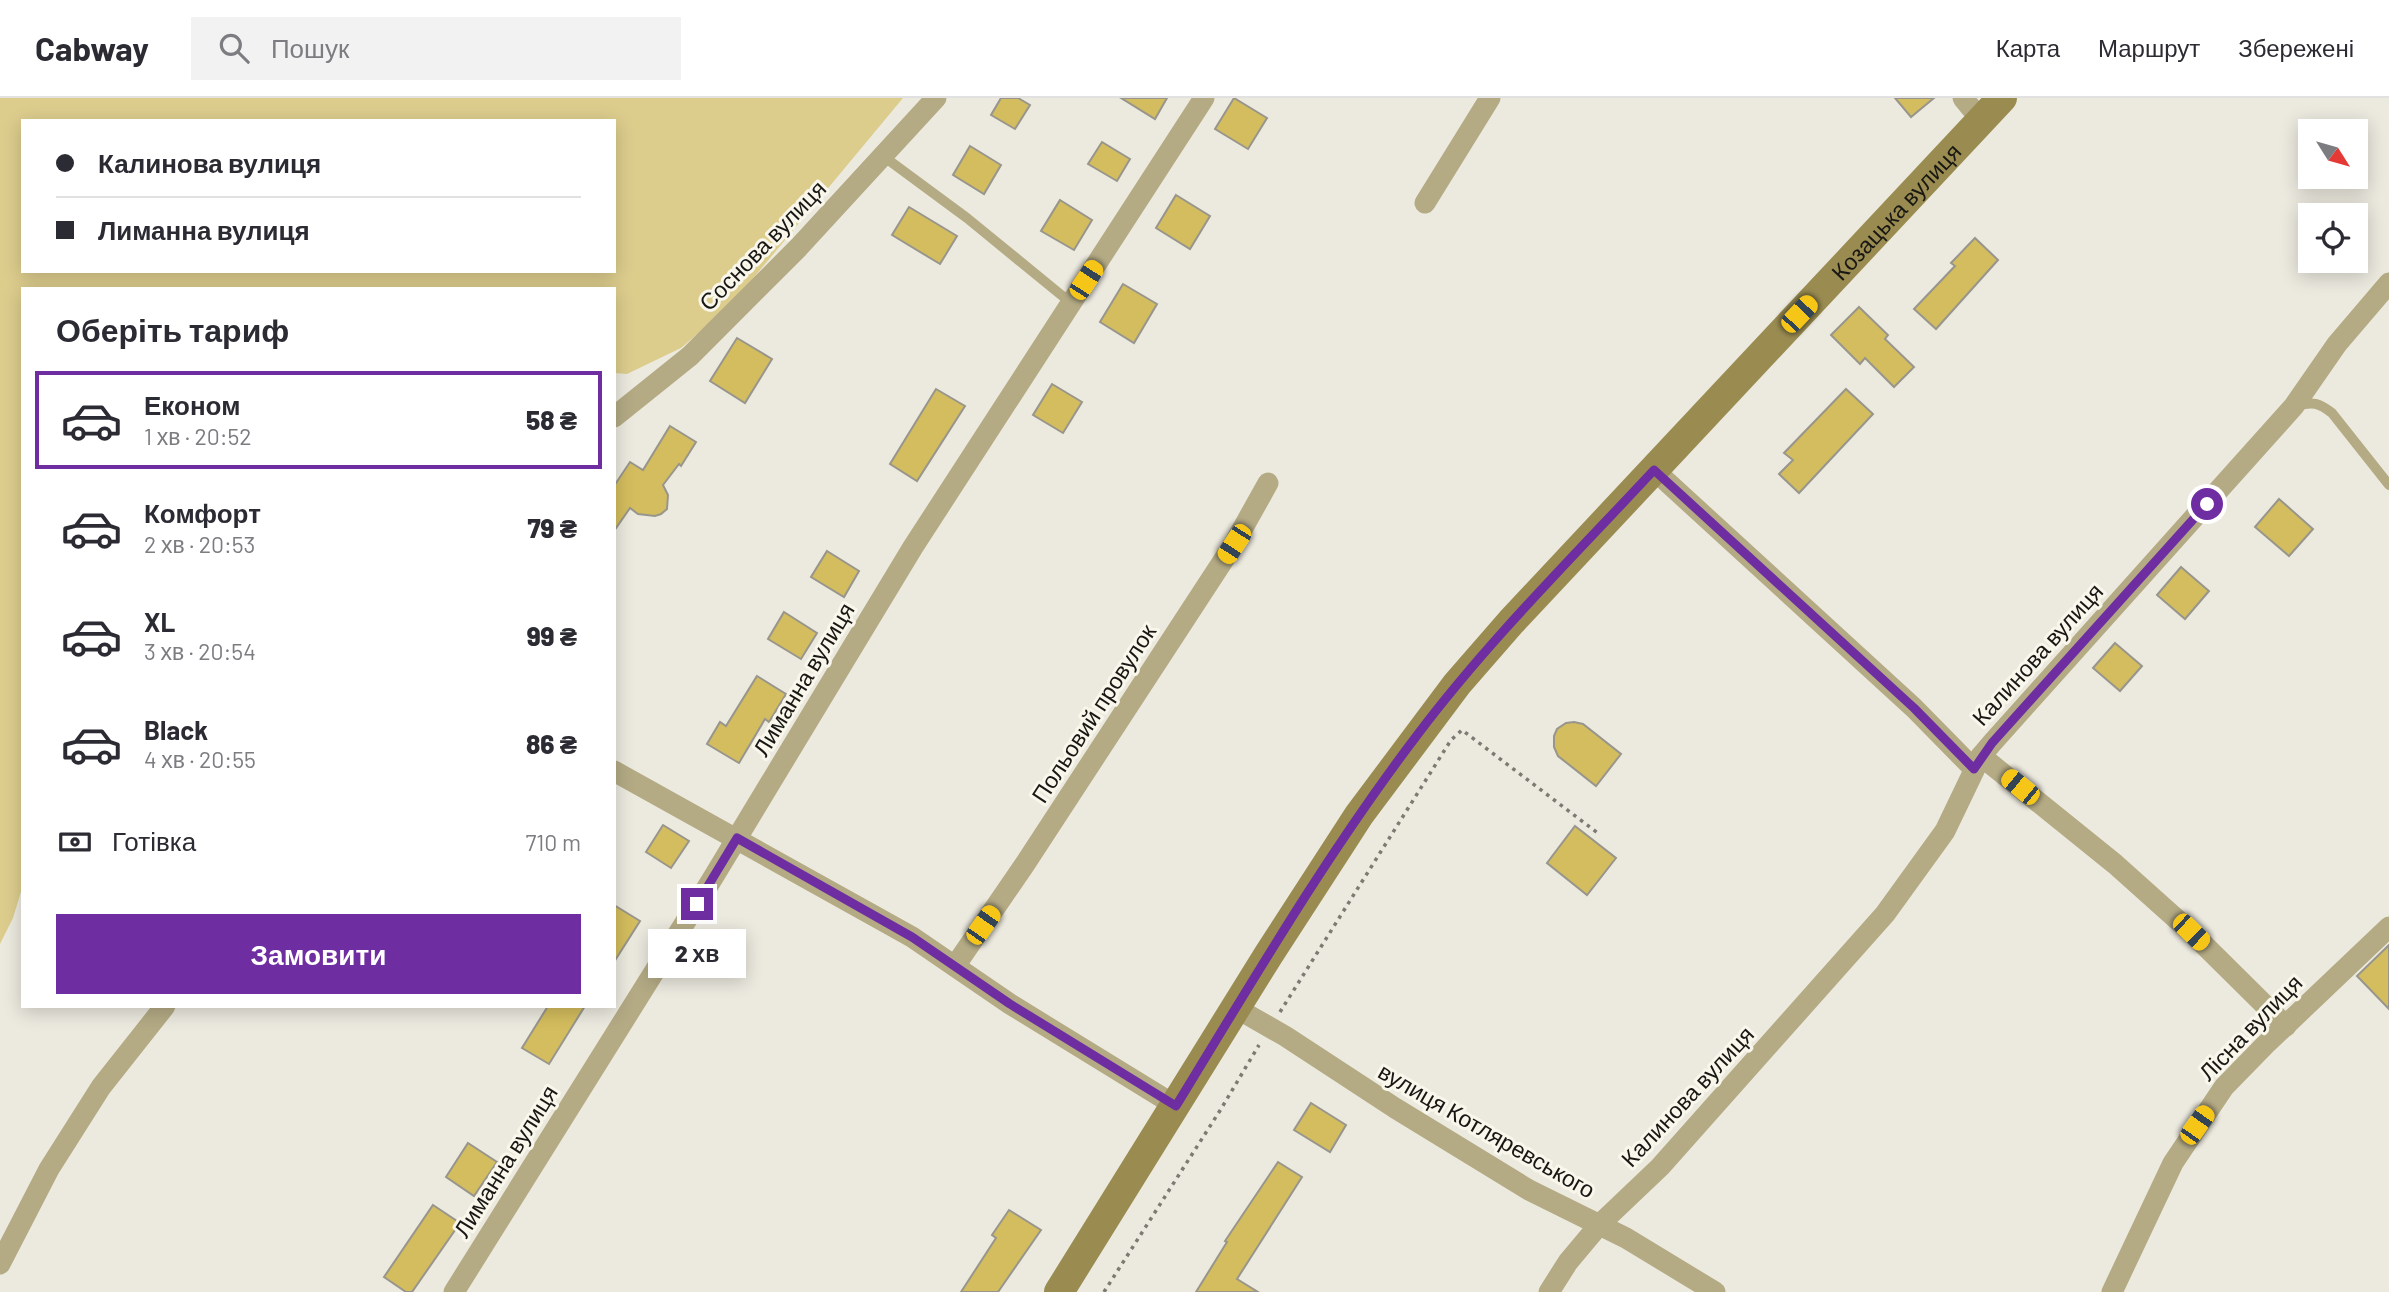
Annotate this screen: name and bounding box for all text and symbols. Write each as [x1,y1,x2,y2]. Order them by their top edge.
search box [191,17,681,80]
text: Cabway [35,28,149,68]
icon: search [215,29,253,67]
text: Пошук [271,32,349,63]
text: Карта [1996,33,2060,62]
text: Маршрут [2098,33,2200,62]
text: Збережені [2238,33,2354,62]
north arrow [2298,119,2368,189]
map controls [2298,119,2368,273]
street label: Козацька вулиця [1825,137,1966,286]
text: Калинова вулиця [98,147,321,178]
street label: Соснова вулиця [693,174,831,316]
button: locate [2298,203,2368,273]
text: Лиманна вулиця [98,214,310,245]
car [1066,257,1107,303]
car [1777,291,1822,337]
text: Оберіть тариф [56,310,289,348]
icon: car [60,389,123,452]
text: Економ [144,389,240,420]
text: 58 ₴ [526,404,577,435]
text: 1 хв · 20:52 [144,422,252,450]
route start [2191,488,2223,520]
icon: car [60,497,123,560]
text: Комфорт [144,497,261,528]
text: 79 ₴ [527,512,577,543]
car [1214,521,1255,567]
text: 2 хв · 20:53 [144,530,255,558]
street label: Калинова вулиця [1966,577,2108,731]
street label: Лиманна вулиця [746,597,860,761]
icon: car [60,605,123,668]
text: XL [144,606,175,637]
street label: Польовий провулок [1025,618,1162,807]
text: 99 ₴ [527,620,577,651]
text: 3 хв · 20:54 [144,637,256,665]
icon: car [60,713,123,776]
text: Black [144,714,208,745]
text: 86 ₴ [526,728,577,759]
text: 4 хв · 20:55 [144,745,256,773]
car [1998,766,2043,808]
icon: cash [56,823,94,861]
text: Готівка [112,825,196,856]
text: 710 m [525,828,581,856]
route end [681,888,713,920]
car [963,902,1004,948]
car [2169,910,2214,954]
button: Замовити [56,914,581,994]
callout: 2 хв [648,928,746,978]
text: 2 хв [675,939,719,967]
street label: Лісна вулиця [2193,968,2307,1086]
street label: Калинова вулиця [1615,1020,1759,1172]
street label: вулиця Котляревського [1374,1056,1600,1204]
street label: Лиманна вулиця [447,1080,563,1242]
car [2177,1102,2218,1148]

